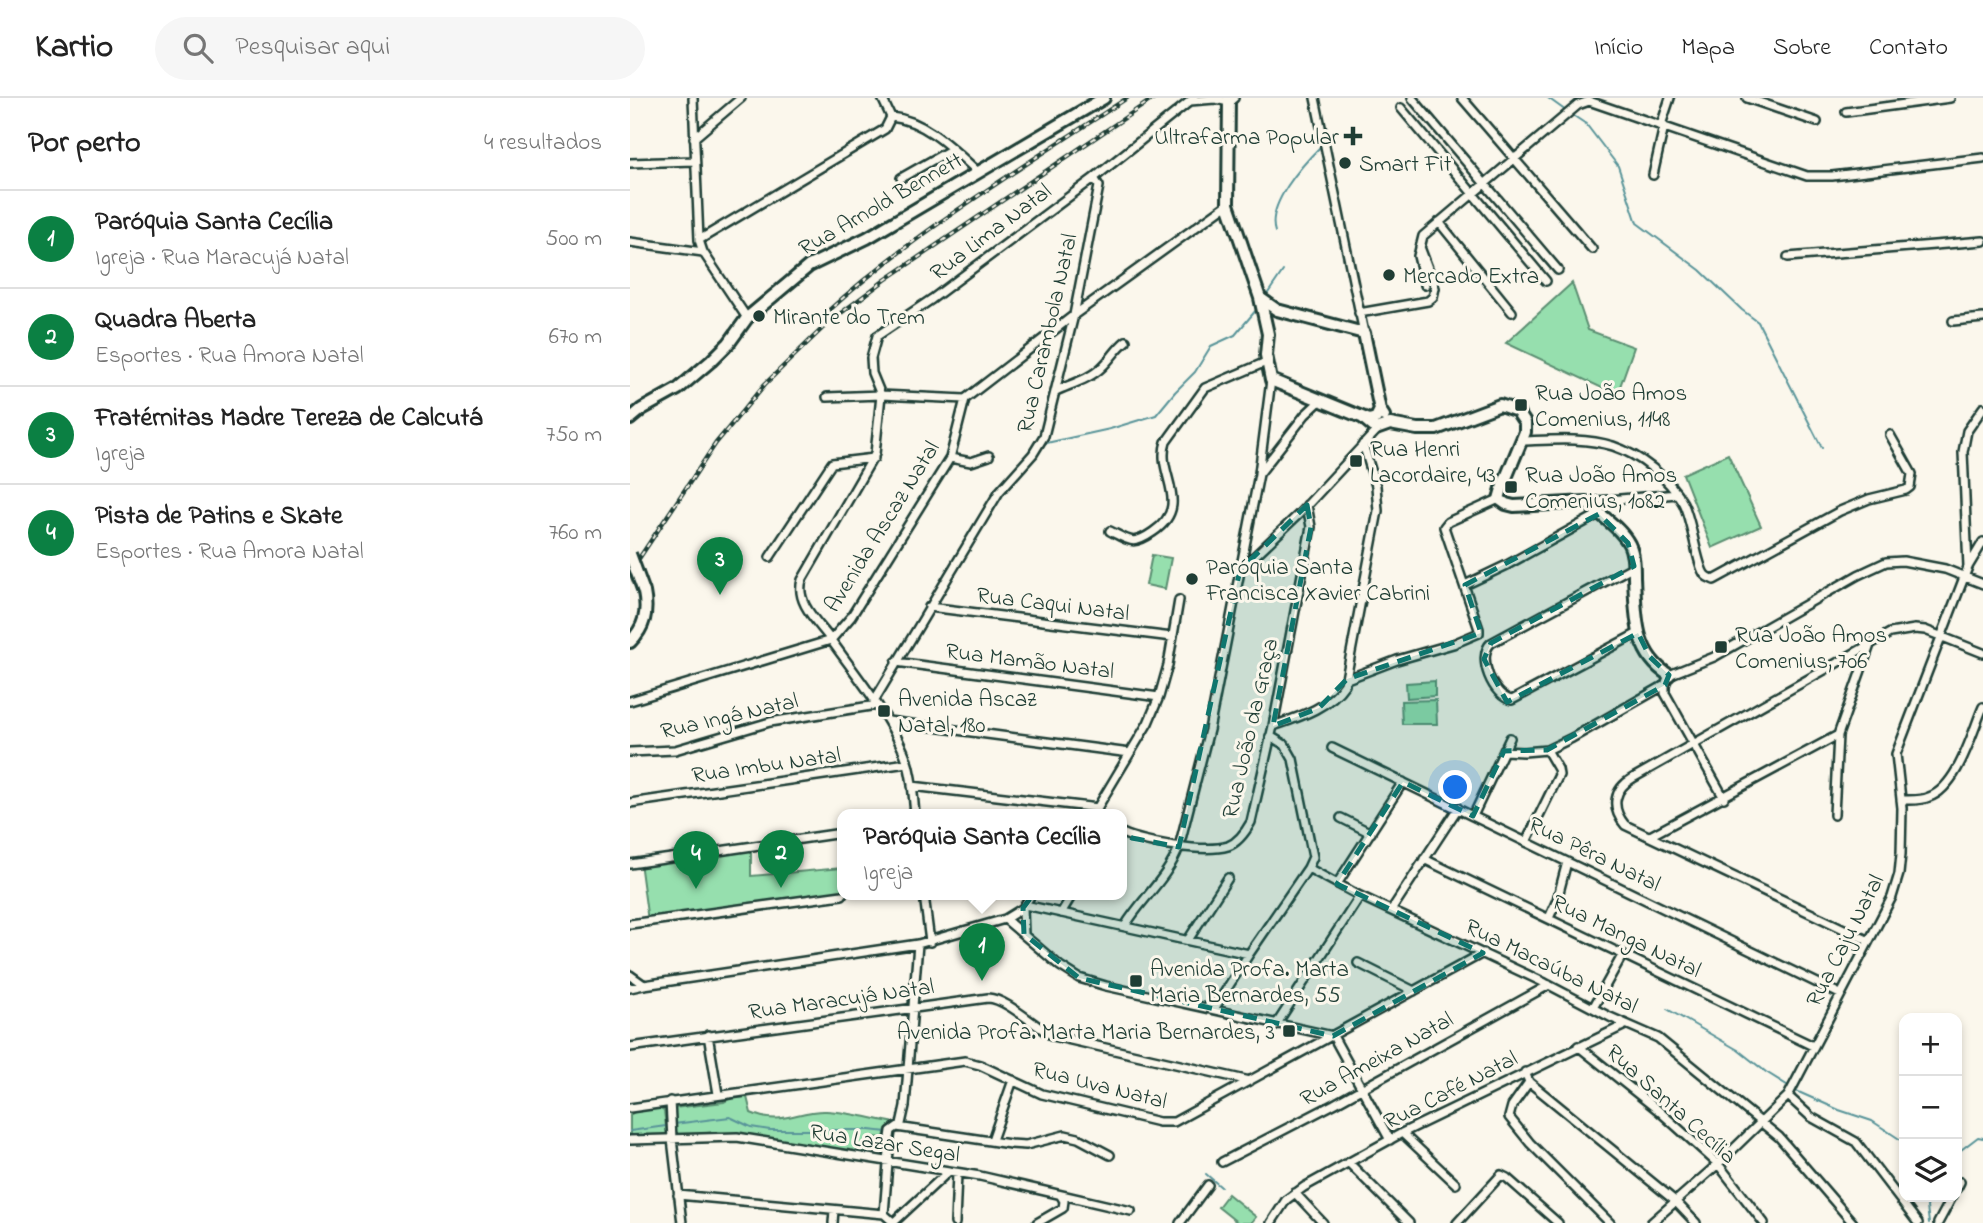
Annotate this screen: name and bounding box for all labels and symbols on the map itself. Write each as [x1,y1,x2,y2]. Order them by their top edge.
place label: Ultrafarma Popular [1154,122,1340,155]
marker: Ultrafarma Popular [1345,128,1361,144]
street label: Rua Arnold Bennett [793,145,970,266]
place label: Smart Fit [1359,149,1452,182]
marker: Smart Fit [1337,155,1353,171]
street label: Rua Lima Natal [924,176,1059,290]
street label: Rua Carambola Natal [1009,231,1087,437]
place label: Mercado Extra [1403,261,1539,294]
marker: Mercado Extra [1381,267,1397,283]
place label: Mirante do Trem [773,302,925,335]
marker: Mirante do Trem [751,308,767,324]
place label: Rua João Amos Comenius, 1148 [1535,378,1687,437]
marker: Rua João Amos Comenius, 1148 [1513,397,1529,413]
place label: Rua Henri Lacordaire, 43 [1370,434,1496,493]
street label: Avenida Ascaz Natal [817,435,949,619]
marker: Rua Henri Lacordaire, 43 [1348,453,1364,469]
place label: Rua João Amos Comenius, 1082 [1525,460,1677,519]
marker: Rua João Amos Comenius, 1082 [1503,479,1519,495]
pin: 3 [697,537,743,595]
place label: Paróquia Santa Francisca Xavier Cabrini [1205,552,1430,611]
marker: Paróquia Santa Francisca Xavier Cabrini [1184,571,1200,587]
street label: Rua Caqui Natal [974,580,1131,631]
place label: Rua João Amos Comenius, 706 [1735,620,1887,679]
street label: Rua João da Graça [1215,635,1288,822]
street label: Rua Mamão Natal [944,636,1116,689]
marker: Rua João Amos Comenius, 706 [1713,639,1729,655]
place label: Avenida Ascaz Natal, 180 [898,684,1037,743]
street label: Rua Ingá Natal [657,686,802,750]
marker: Avenida Ascaz Natal, 180 [876,703,892,719]
street label: Rua Imbu Natal [690,740,843,793]
your location [1438,770,1472,804]
street label: Rua Pêra Natal [1522,809,1666,902]
pin: 2 [758,830,804,888]
pin: 4 [673,831,719,889]
street label: Rua Caju Natal [1799,869,1894,1013]
street label: Rua Manga Natal [1545,887,1706,989]
street label: Rua Macaúba Natal [1459,911,1643,1023]
pin: 1 [959,923,1005,981]
place label: Avenida Profa. Marta Maria Bernardes, 55 [1150,954,1349,1013]
street label: Rua Maracujá Natal [746,971,936,1030]
marker: Avenida Profa. Marta Maria Bernardes, 55 [1128,973,1144,989]
street label: Rua Ameixa Natal [1294,1004,1460,1116]
place label: Avenida Profa. Marta Maria Bernardes, 3 [897,1017,1275,1050]
marker: Avenida Profa. Marta Maria Bernardes, 3 [1281,1023,1297,1039]
street label: Rua Santa Cecília [1598,1037,1743,1173]
street label: Rua Café Natal [1378,1043,1524,1139]
street label: Rua Uva Natal [1029,1054,1170,1119]
street label: Rua Lazar Segal [807,1116,962,1174]

